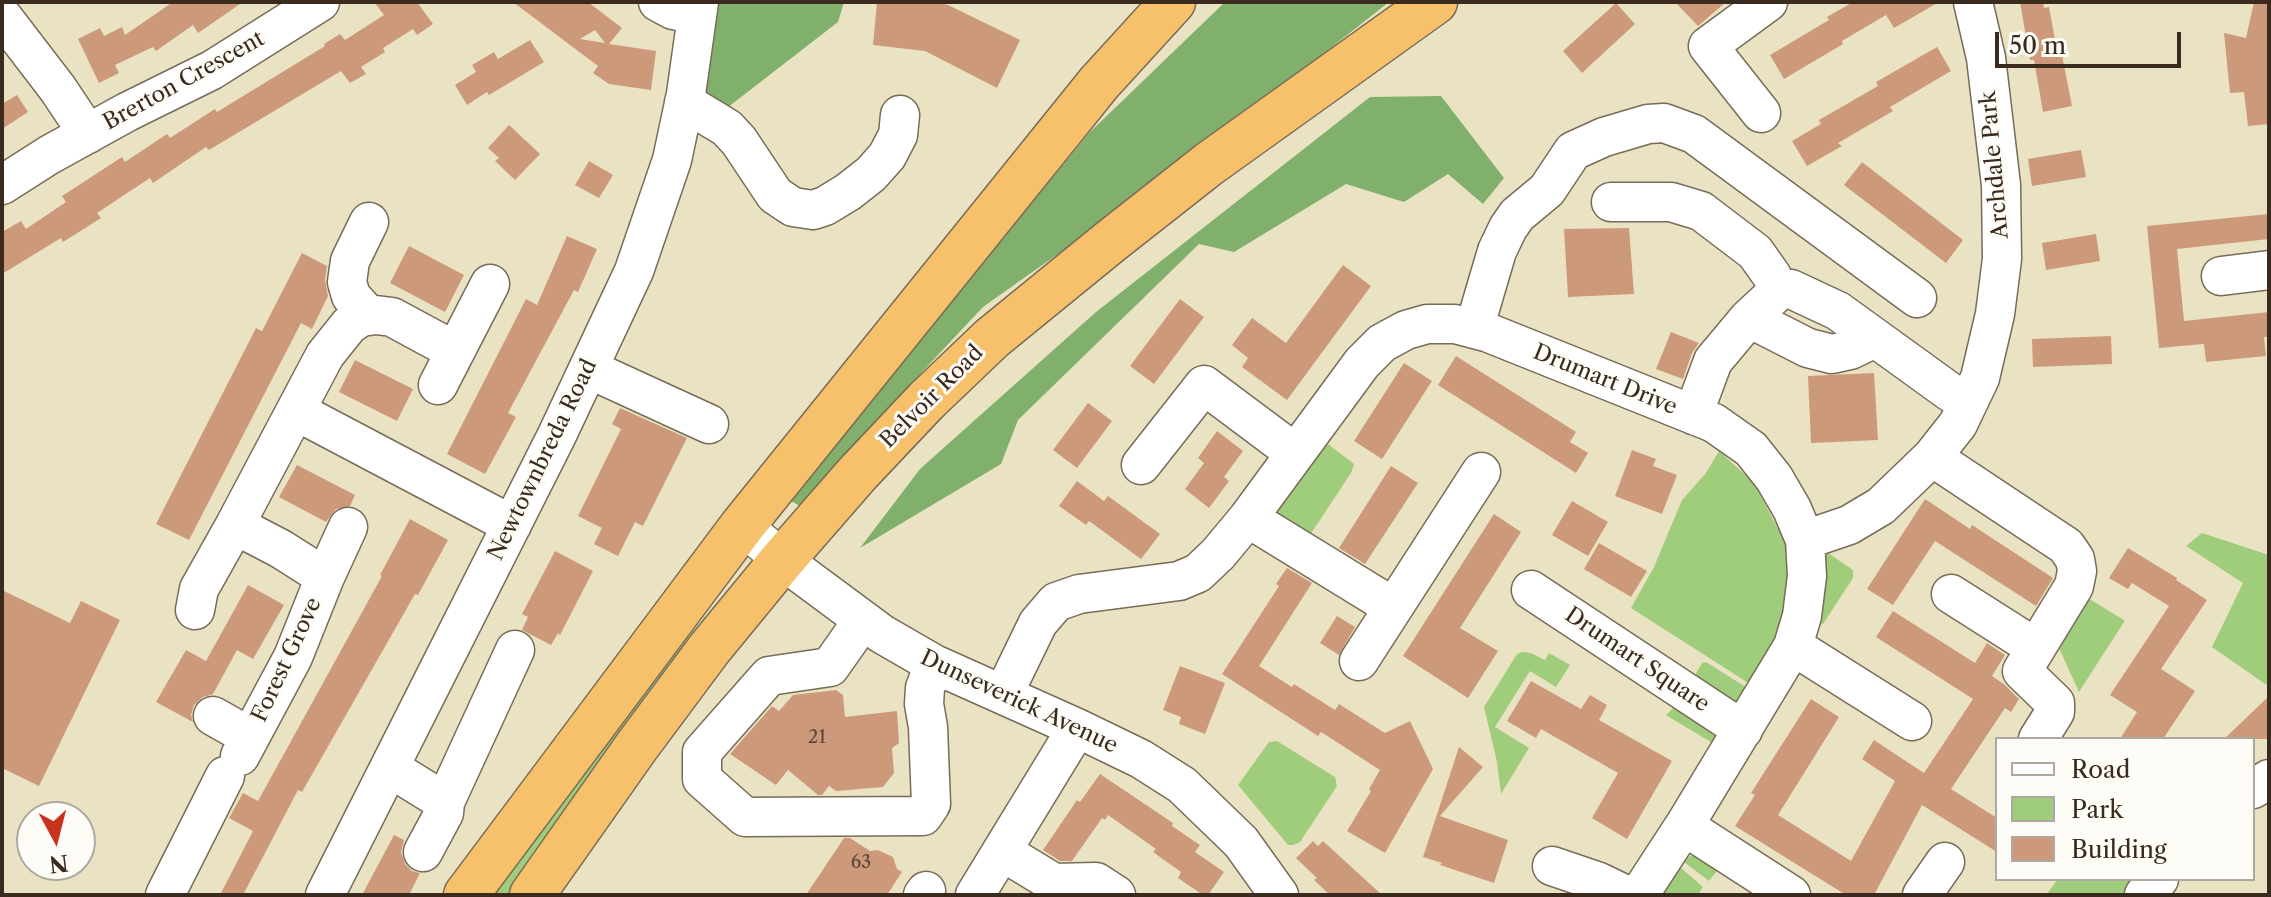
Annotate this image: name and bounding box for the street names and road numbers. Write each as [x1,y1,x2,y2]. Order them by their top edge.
street label: Brerton Crescent [99,26,269,136]
street label: Archdale Park [1975,90,2015,240]
street label: Drumart Drive [1529,339,1681,421]
street label: Belvoir Road [875,340,989,454]
street label: Newtownbreda Road [483,355,603,565]
street label: Forest Grove [247,594,327,726]
street label: Drumart Square [1560,602,1714,718]
street label: Dunseverick Avenue [916,645,1122,759]

